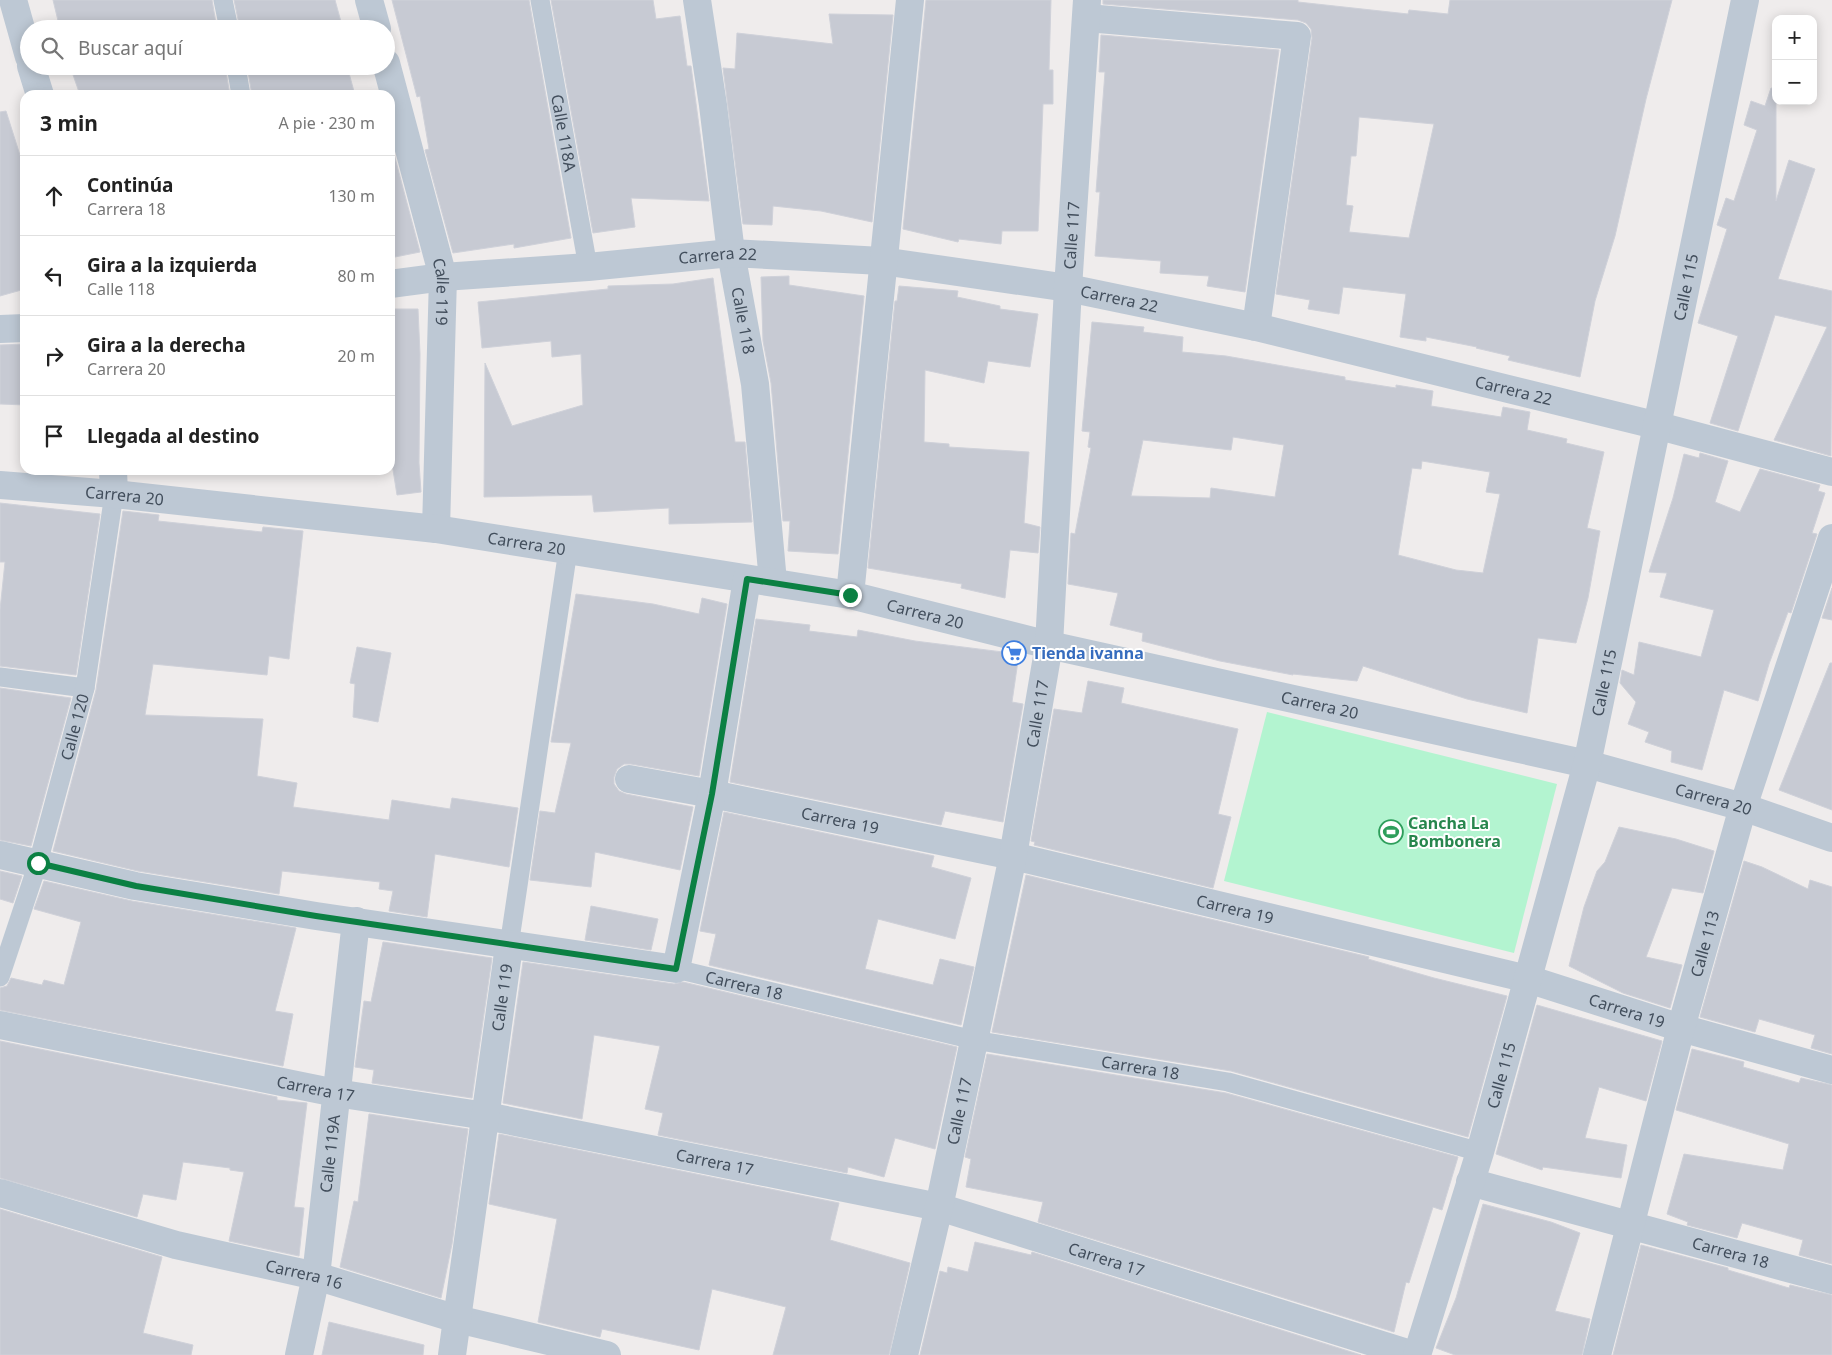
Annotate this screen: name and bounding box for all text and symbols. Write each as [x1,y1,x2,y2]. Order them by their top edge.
map controls [1772,15,1817,105]
button: + [1772,15,1817,60]
search box [20,20,395,75]
icon: search [38,34,66,62]
text: Buscar aquí [78,35,183,61]
button: − [1772,60,1817,105]
street label: Calle 118A [546,92,582,174]
text: 3 min [40,109,98,137]
text: A pie · 230 m [278,112,375,134]
text: Continúa [87,172,173,198]
icon: ahead [40,182,68,210]
text: 130 m [328,185,375,207]
text: Carrera 18 [87,198,166,220]
street label: Calle 117 [1058,201,1085,270]
street label: Carrera 22 [677,242,757,269]
text: Gira a la izquierda [87,252,257,278]
street label: Calle 115 [1668,252,1703,323]
street label: Calle 119 [427,255,454,326]
icon: left [40,262,68,290]
text: 80 m [338,265,375,287]
text: Calle 118 [87,278,155,300]
street label: Carrera 22 [1078,280,1160,317]
street label: Calle 118 [726,285,760,356]
text: Gira a la derecha [87,332,246,358]
icon: right [40,342,68,370]
text: 20 m [338,345,375,367]
text: Carrera 20 [87,358,166,380]
street label: Carrera 22 [1473,370,1555,410]
icon: arrive [40,422,68,450]
text: Llegada al destino [87,423,259,449]
street label: Carrera 20 [84,481,165,510]
street label: Carrera 20 [486,526,567,561]
route end [839,584,862,607]
street label: Carrera 20 [884,594,966,634]
supermarket icon: Tienda ivanna [1001,640,1027,666]
place label: Tienda ivanna [1032,642,1144,664]
street label: Calle 115 [1586,647,1621,718]
street label: Calle 117 [1021,678,1054,749]
street label: Carrera 20 [1279,686,1361,724]
street label: Calle 120 [55,691,94,763]
street label: Carrera 20 [1673,778,1755,820]
street label: Carrera 19 [799,802,881,839]
place label: Cancha La Bombonera [1408,812,1501,852]
sports icon: Cancha La Bombonera [1378,819,1404,845]
route start [27,852,50,875]
street label: Carrera 19 [1194,889,1276,929]
street label: Calle 113 [1685,908,1724,980]
street label: Calle 119 [486,962,517,1033]
street label: Carrera 18 [703,965,785,1005]
street label: Carrera 19 [1586,988,1668,1033]
street label: Calle 115 [1481,1040,1521,1111]
street label: Carrera 18 [1100,1050,1181,1085]
street label: Carrera 17 [275,1070,356,1107]
street label: Calle 117 [941,1076,977,1147]
street label: Calle 119A [314,1113,345,1194]
street label: Carrera 17 [674,1143,756,1181]
street label: Carrera 18 [1690,1232,1772,1273]
street label: Carrera 17 [1066,1237,1147,1281]
street label: Carrera 16 [264,1254,346,1295]

